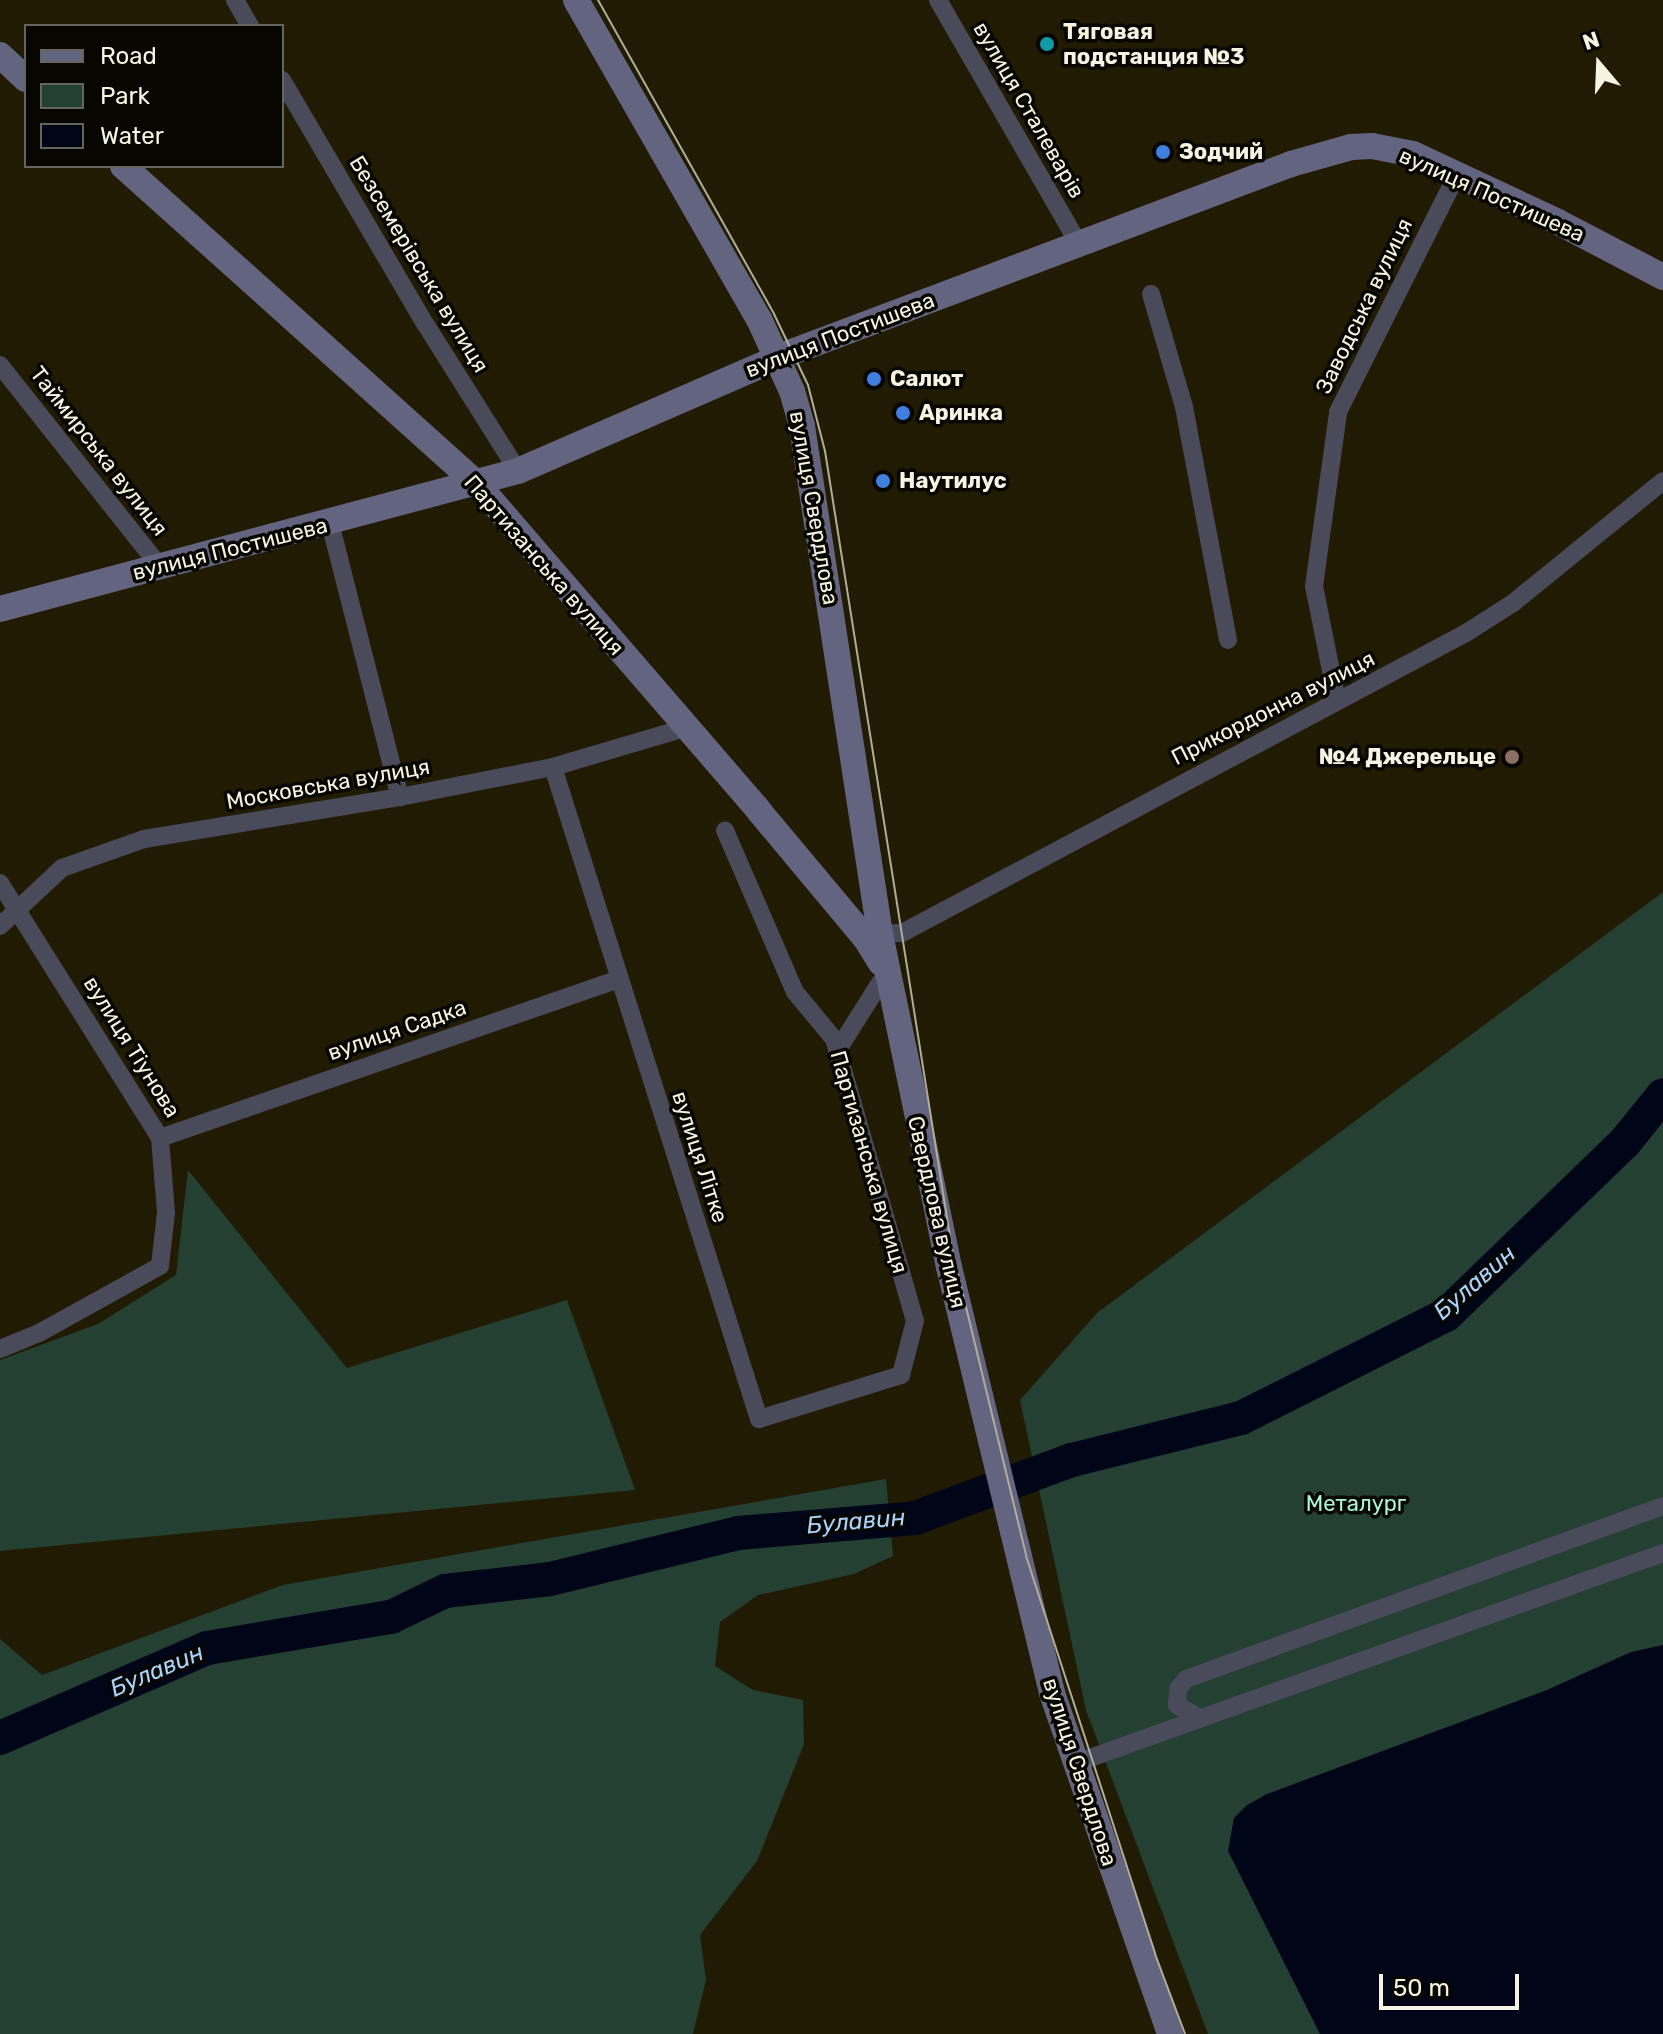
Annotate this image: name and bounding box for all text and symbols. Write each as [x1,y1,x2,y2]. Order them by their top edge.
street label: вулиця Сталеварів [968,17,1090,203]
place label: Тяговая подстанция №3 [1063,18,1245,70]
legend [24,24,284,168]
north arrow [1559,24,1639,104]
text: N [1579,25,1603,56]
marker: Тяговая подстанция №3 [1038,35,1056,53]
text: Road [100,42,157,70]
text: Park [100,82,150,110]
text: Water [100,122,164,150]
place label: Зодчий [1179,139,1263,165]
street label: вулиця Постишева [1395,142,1589,248]
marker: Зодчий [1154,143,1172,161]
street label: Безсемерівська вулиця [344,151,494,377]
street label: Заводська вулиця [1310,214,1418,398]
street label: вулиця Постишева [742,287,938,383]
street label: Таймирська вулиця [25,361,173,541]
place label: Салют [890,366,963,392]
marker: Салют [865,370,883,388]
place label: Аринка [919,400,1003,426]
marker: Аринка [894,404,912,422]
street label: вулиця Свердлова [784,409,844,607]
place label: Наутилус [899,468,1007,494]
street label: Партизанська вулиця [458,469,630,661]
marker: Наутилус [874,472,892,490]
street label: вулиця Постишева [130,512,330,586]
street label: Прикордонна вулиця [1167,645,1379,771]
place label: №4 Джерельце [1319,744,1496,770]
marker: №4 Джерельце [1503,748,1521,766]
street label: Московська вулиця [224,753,432,815]
street label: вулиця Тіунова [78,972,186,1122]
street label: вулиця Садка [324,994,470,1066]
street label: Партизанська вулиця [825,1048,913,1276]
street label: вулиця Літке [666,1088,734,1226]
street label: Свердлова вулиця [902,1113,972,1311]
water label: Булавин [1428,1240,1522,1326]
park label: Металург [1306,1491,1406,1517]
water label: Булавин [806,1503,906,1541]
water label: Булавин [106,1638,208,1704]
street label: вулиця Свердлова [1037,1675,1123,1869]
scale bar [1383,1958,1523,2008]
text: 50 m [1393,1974,1450,2002]

